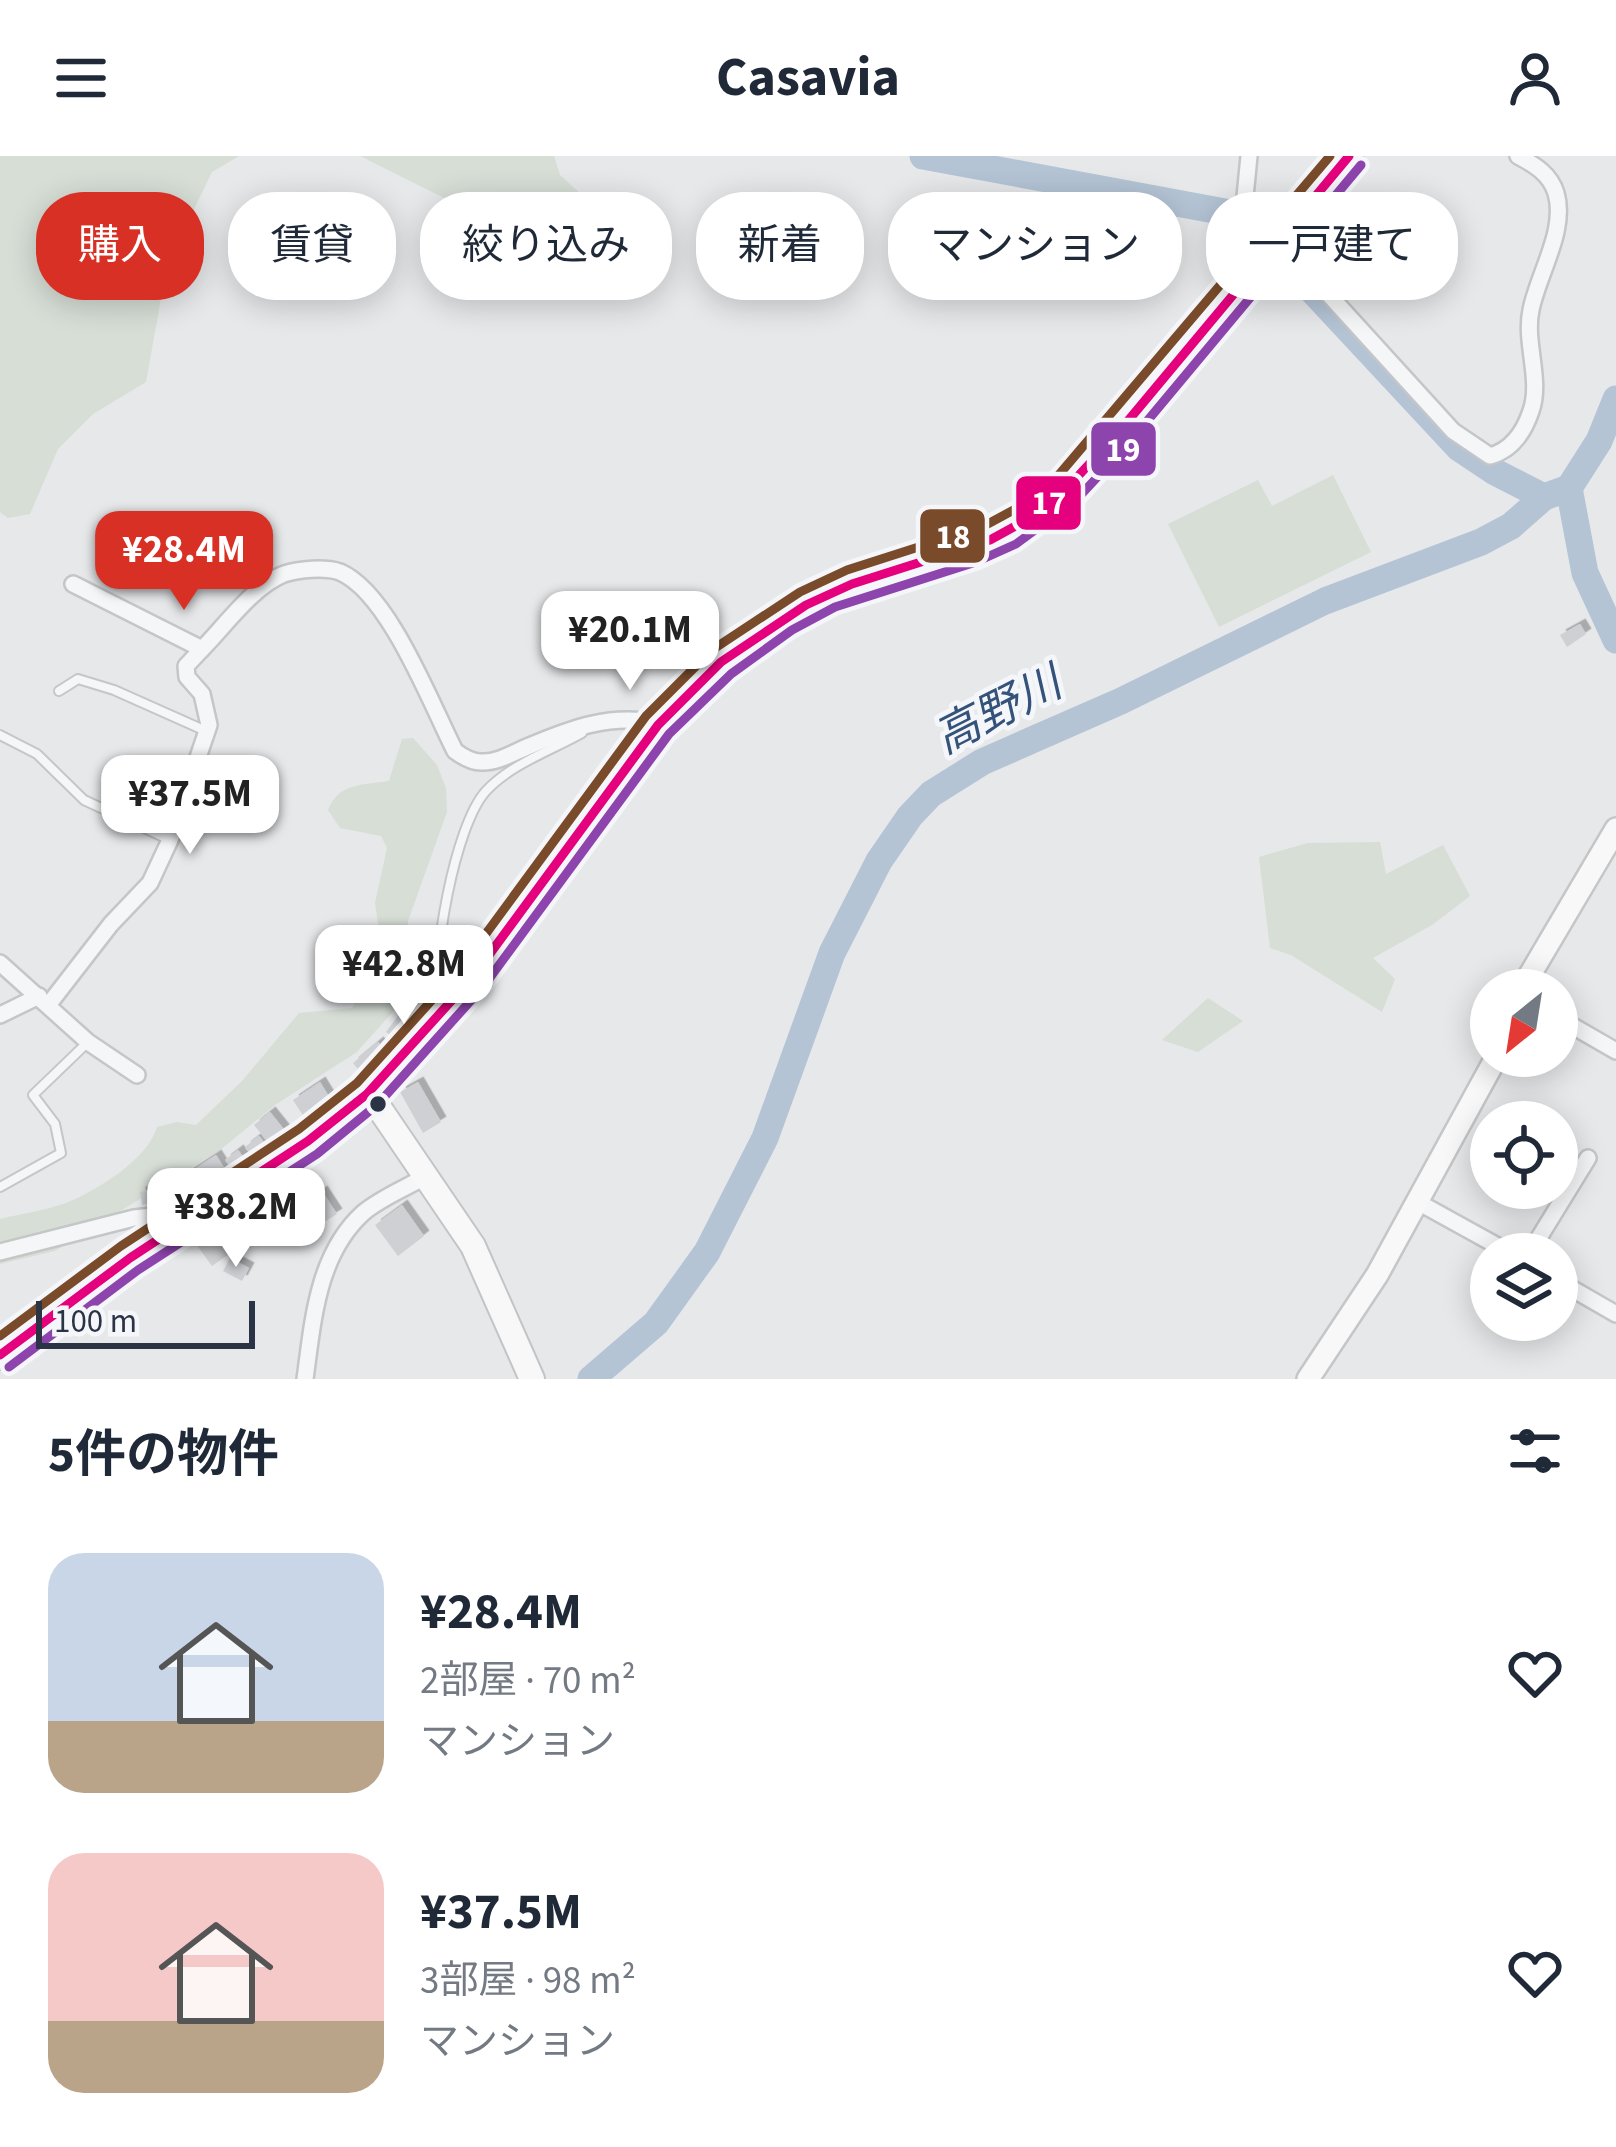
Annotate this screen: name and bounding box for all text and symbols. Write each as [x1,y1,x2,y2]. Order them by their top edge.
text: Casavia [716,40,900,117]
icon: menu [48,45,114,111]
icon: person [1502,45,1568,111]
chip: 購入 [36,192,204,300]
chip: 賃貸 [228,192,396,300]
chip: 絞り込み [420,192,672,300]
chip: 新着 [696,192,864,300]
chip: マンション [888,192,1182,300]
chip: 一戸建て [1206,192,1458,300]
line badge: 19 [1089,420,1158,478]
text: 19 [1106,427,1140,474]
line badge: 17 [1014,474,1083,532]
text: 17 [1032,480,1066,527]
line badge: 18 [918,507,987,565]
pin: ¥28.4M [86,511,282,613]
text: 18 [936,514,970,561]
text: ¥28.4M [122,522,246,578]
pin: ¥20.1M [532,591,728,693]
text: ¥20.1M [568,602,692,658]
water label: 高野川 [923,650,1076,770]
pin: ¥37.5M [92,755,288,857]
text: ¥37.5M [128,766,252,822]
pin: ¥42.8M [306,925,502,1027]
text: ¥42.8M [342,936,466,992]
north arrow [1470,969,1578,1077]
map controls [1470,969,1578,1341]
unlabelled marker [367,1093,389,1115]
button: locate [1470,1101,1578,1209]
pin: ¥38.2M [138,1168,334,1270]
text: ¥38.2M [174,1179,298,1235]
button: layers [1470,1233,1578,1341]
scale bar [36,1295,255,1348]
text: 100 m [54,1298,137,1345]
icon: filters [1502,1418,1568,1484]
text: 5件の物件 [48,1419,279,1491]
text: ¥28.4M [420,1576,582,1648]
icon: home [144,1601,288,1745]
icon: heart [1502,1640,1568,1706]
text: 2部屋 · 70 m² [420,1653,636,1709]
text: マンション [420,1714,615,1770]
text: ¥37.5M [420,1876,582,1948]
icon: home [144,1901,288,2045]
icon: heart [1502,1940,1568,2006]
text: 3部屋 · 98 m² [420,1953,636,2009]
text: マンション [420,2014,615,2070]

